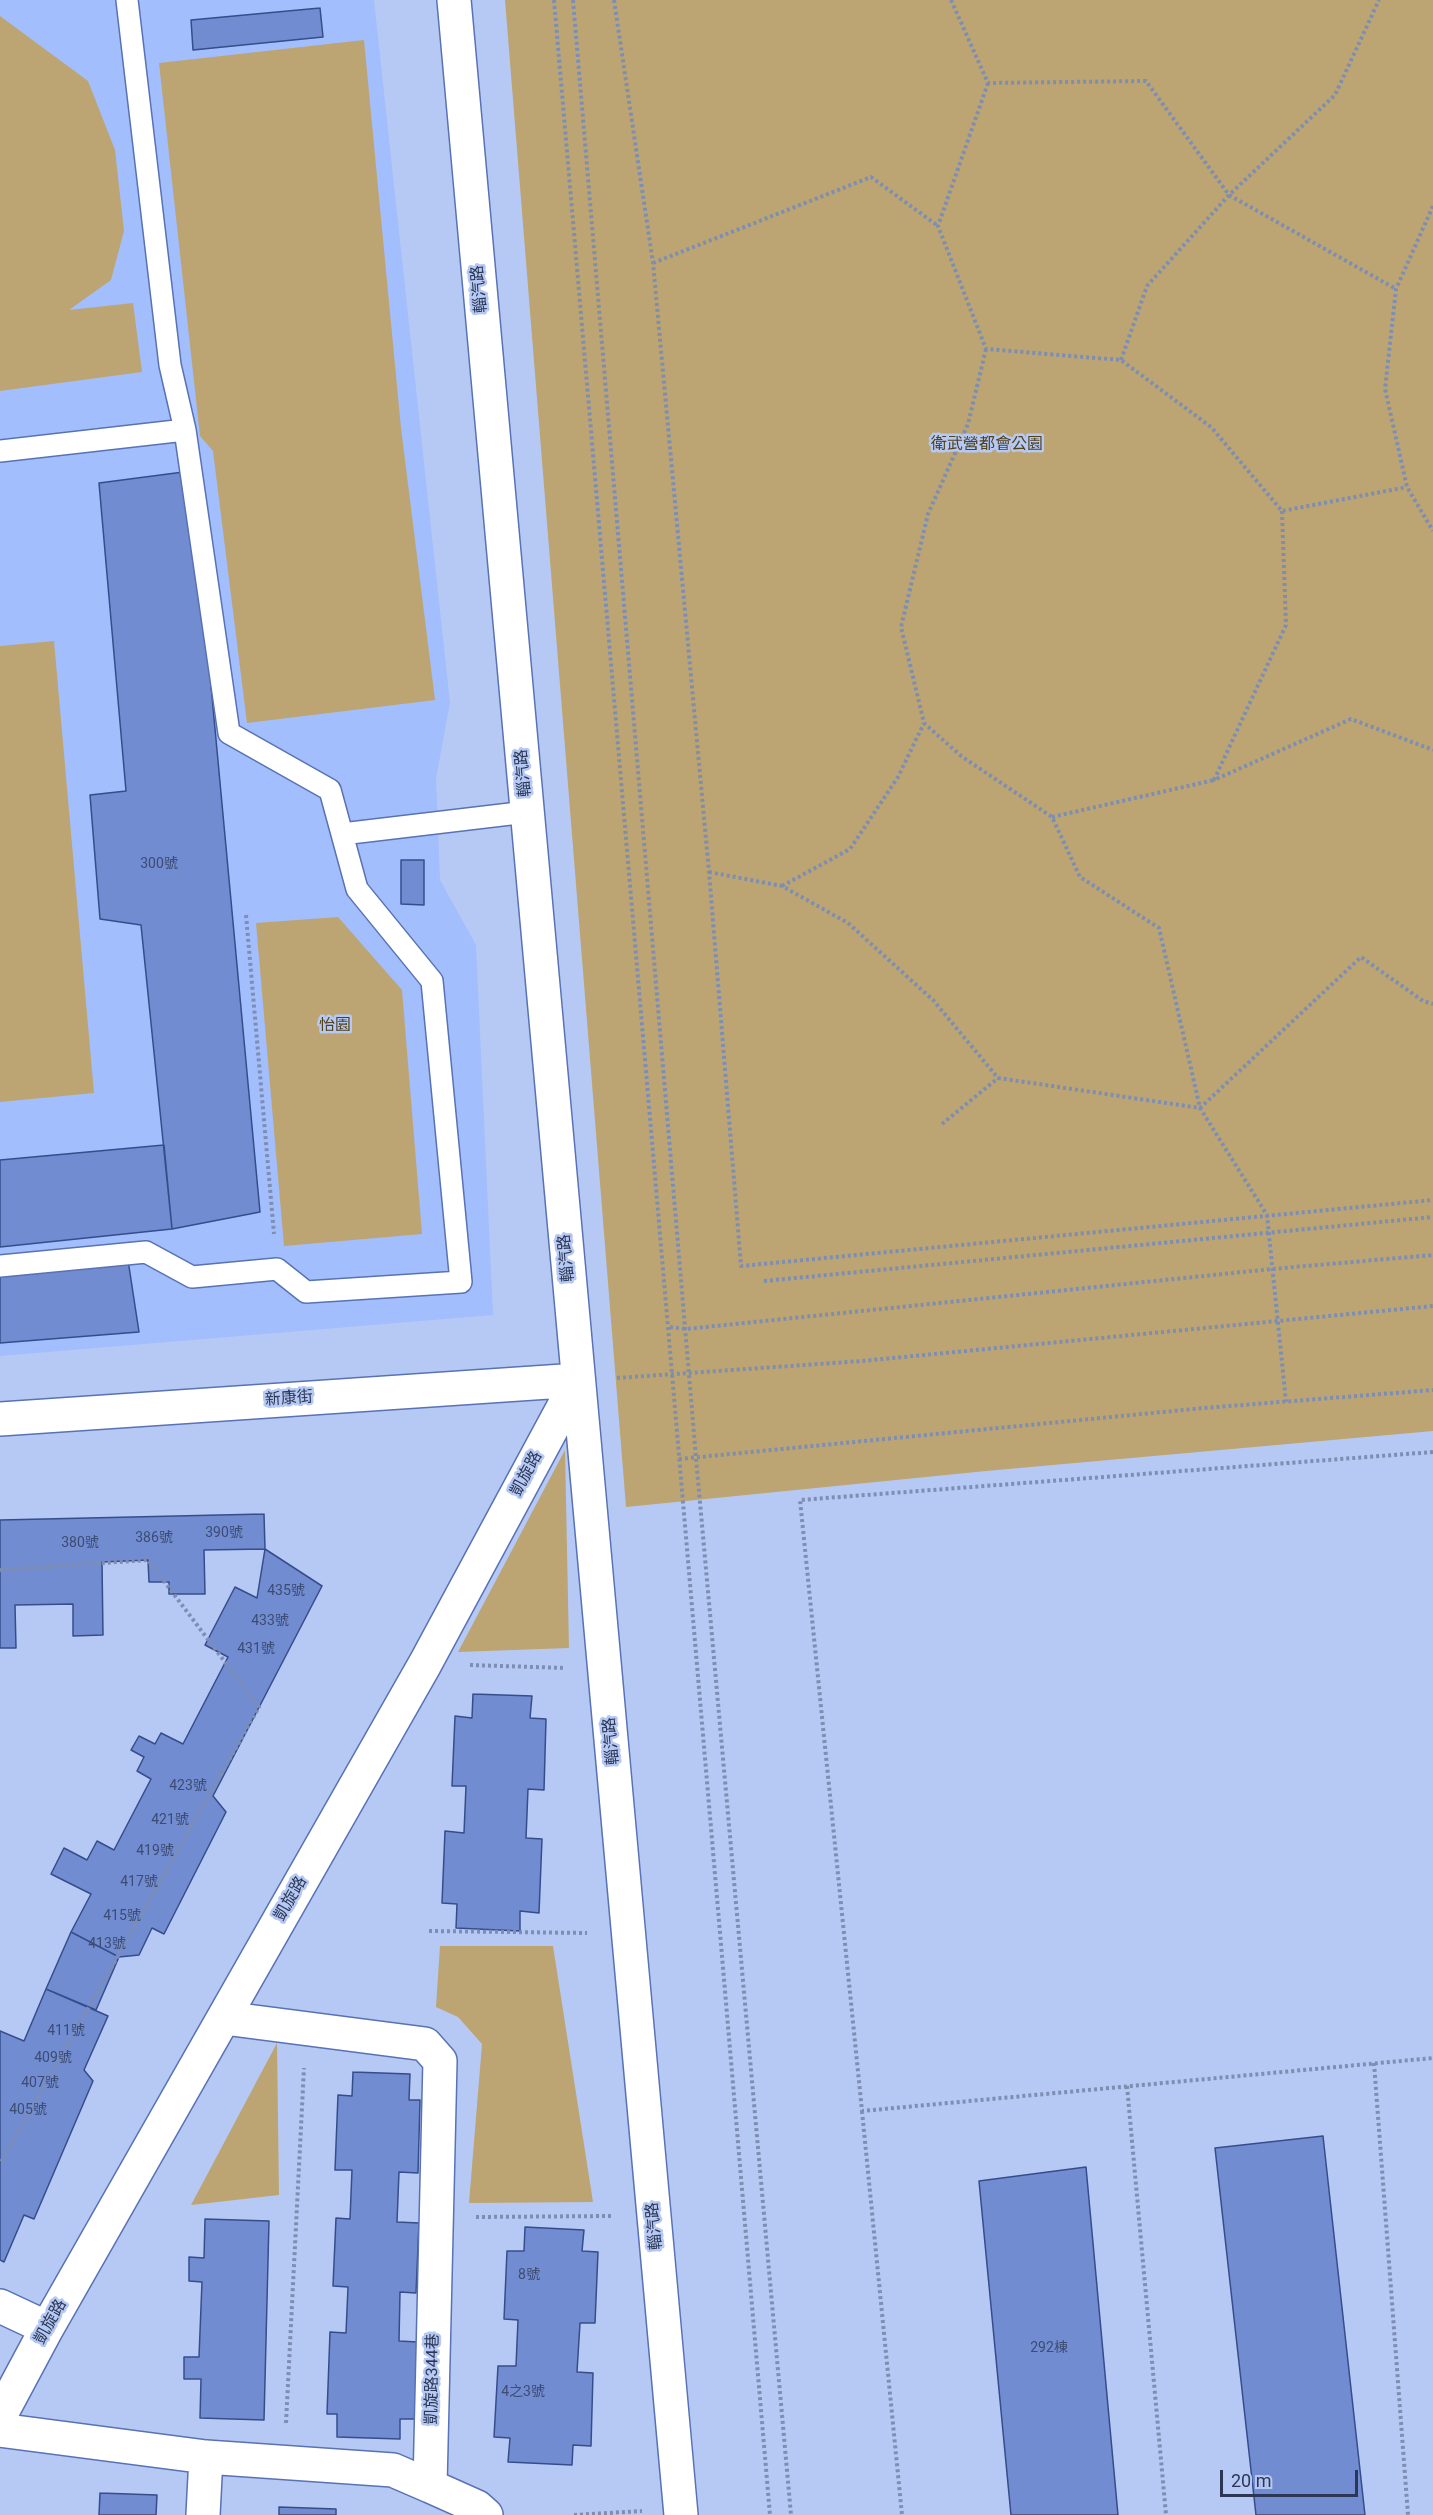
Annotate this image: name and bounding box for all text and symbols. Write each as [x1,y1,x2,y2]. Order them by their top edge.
street label: 輜汽路 [468,264,492,314]
park label: 衛武營都會公園 [931,435,1043,455]
street label: 輜汽路 [512,748,536,798]
house number: 300號 [140,856,178,872]
park label: 怡園 [319,1016,351,1036]
street label: 輜汽路 [555,1233,579,1283]
street label: 新康街 [264,1388,314,1410]
street label: 凱旋路 [507,1448,547,1500]
house number: 390號 [205,1525,243,1541]
house number: 386號 [135,1530,173,1546]
house number: 380號 [61,1535,99,1551]
house number: 435號 [267,1583,305,1599]
house number: 433號 [251,1613,289,1629]
house number: 431號 [237,1641,275,1657]
street label: 輜汽路 [600,1716,624,1766]
house number: 423號 [169,1778,207,1794]
house number: 421號 [151,1812,189,1828]
house number: 419號 [136,1843,174,1859]
street label: 凱旋路 [271,1873,311,1925]
house number: 417號 [120,1874,158,1890]
house number: 415號 [103,1908,141,1924]
house number: 413號 [88,1936,126,1952]
house number: 411號 [47,2023,85,2039]
house number: 409號 [34,2050,72,2066]
house number: 407號 [21,2075,59,2091]
house number: 405號 [9,2102,47,2118]
street label: 輜汽路 [643,2201,667,2251]
house number: 8號 [518,2267,540,2283]
street label: 凱旋路 [31,2296,71,2348]
street label: 凱旋路344巷 [423,2333,443,2425]
house number: 292棟 [1030,2340,1068,2356]
house number: 4之3號 [501,2384,545,2400]
scale bar [1223,2458,1361,2496]
text: 20 m [1231,2470,1271,2491]

